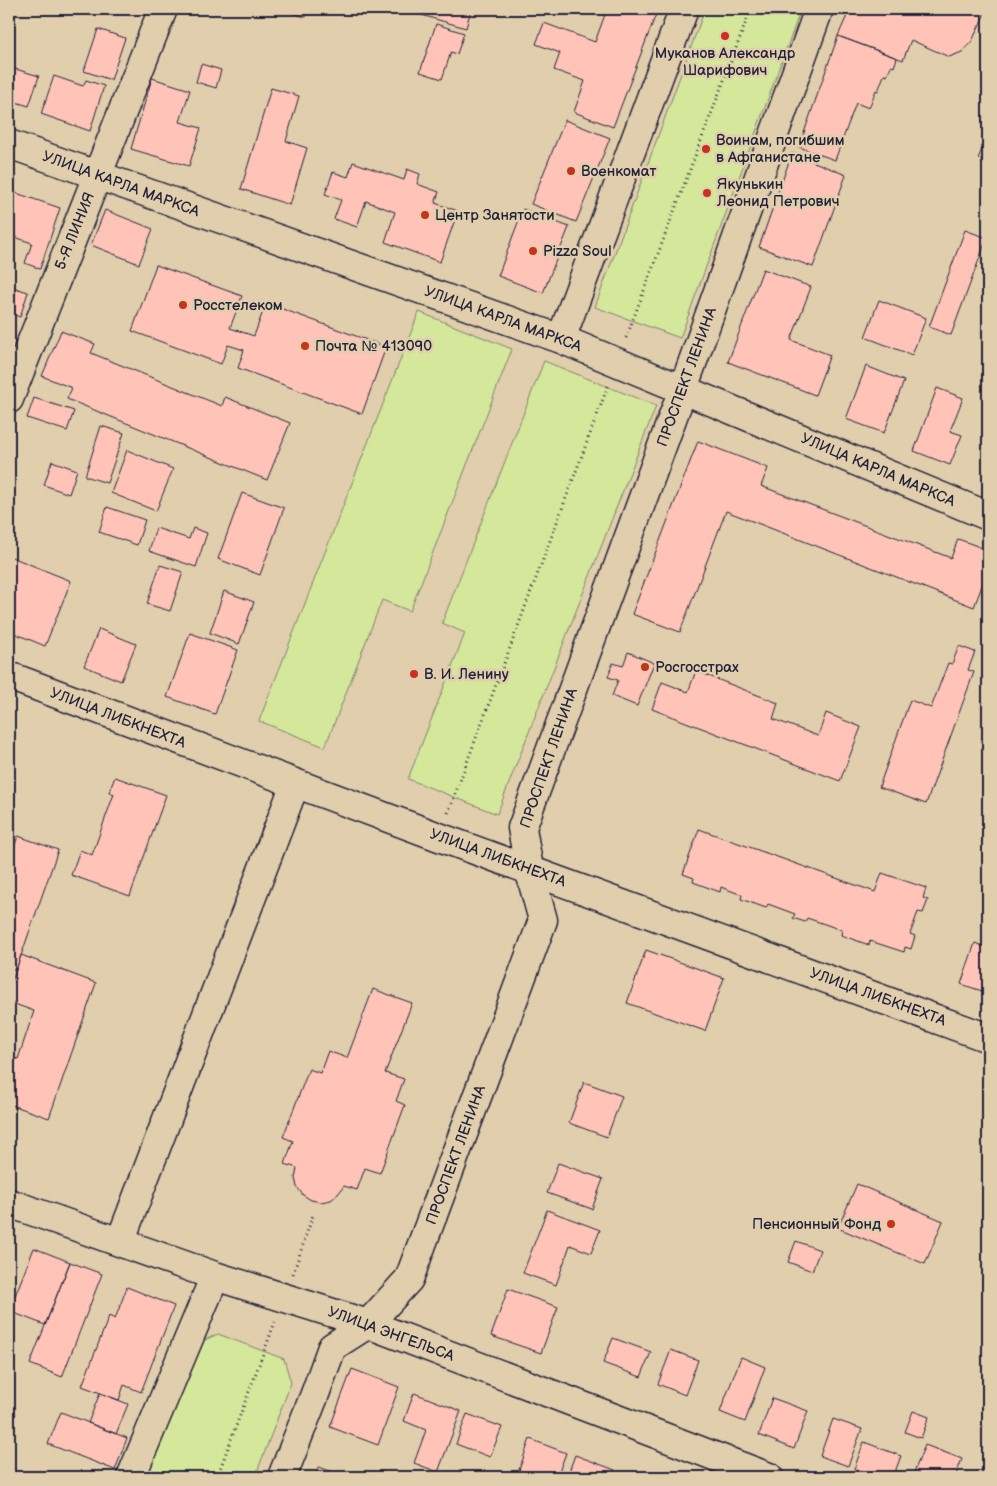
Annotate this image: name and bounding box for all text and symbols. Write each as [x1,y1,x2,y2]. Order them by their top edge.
marker: Муканов Александр Шарифович [719,30,731,42]
place label: Муканов Александр Шарифович [655,44,796,80]
place label: Воинам, погибшим в Афганистане [716,131,845,167]
marker: Воинам, погибшим в Афганистане [700,143,712,155]
street label: УЛИЦА КАРЛА МАРКСА [40,147,203,222]
place label: Военкомат [581,162,657,181]
marker: Военкомат [565,165,577,177]
place label: Якунькин Леонид Петрович [716,175,840,211]
marker: Якунькин Леонид Петрович [701,187,713,199]
street label: 5-Я ЛИНИЯ [51,189,99,273]
place label: Центр Занятости [435,206,555,225]
marker: Центр Занятости [419,209,431,221]
place label: Pizza Soul [543,242,612,261]
marker: Pizza Soul [527,245,539,257]
street label: УЛИЦА КАРЛА МАРКСА [422,282,585,357]
place label: Росстелеком [193,296,283,315]
marker: Росстелеком [177,299,189,311]
street label: ПРОСПЕКТ ЛЕНИНА [653,304,721,449]
place label: Почта № 413090 [315,337,432,356]
marker: Почта № 413090 [299,340,311,352]
street label: УЛИЦА КАРЛА МАРКСА [798,429,959,511]
place label: Росгосстрах [655,658,739,677]
marker: Росгосстрах [639,661,651,673]
place label: В. И. Ленину [424,665,509,684]
marker: В. И. Ленину [408,668,420,680]
street label: УЛИЦА ЛИБКНЕХТА [48,683,189,753]
street label: ПРОСПЕКТ ЛЕНИНА [516,685,582,831]
street label: УЛИЦА ЛИБКНЕХТА [427,825,570,892]
street label: УЛИЦА ЛИБКНЕХТА [807,964,950,1031]
street label: ПРОСПЕКТ ЛЕНИНА [422,1082,490,1227]
place label: Пенсионный Фонд [752,1215,881,1234]
marker: Пенсионный Фонд [885,1218,897,1230]
street label: УЛИЦА ЭНГЕЛЬСА [325,1302,458,1366]

